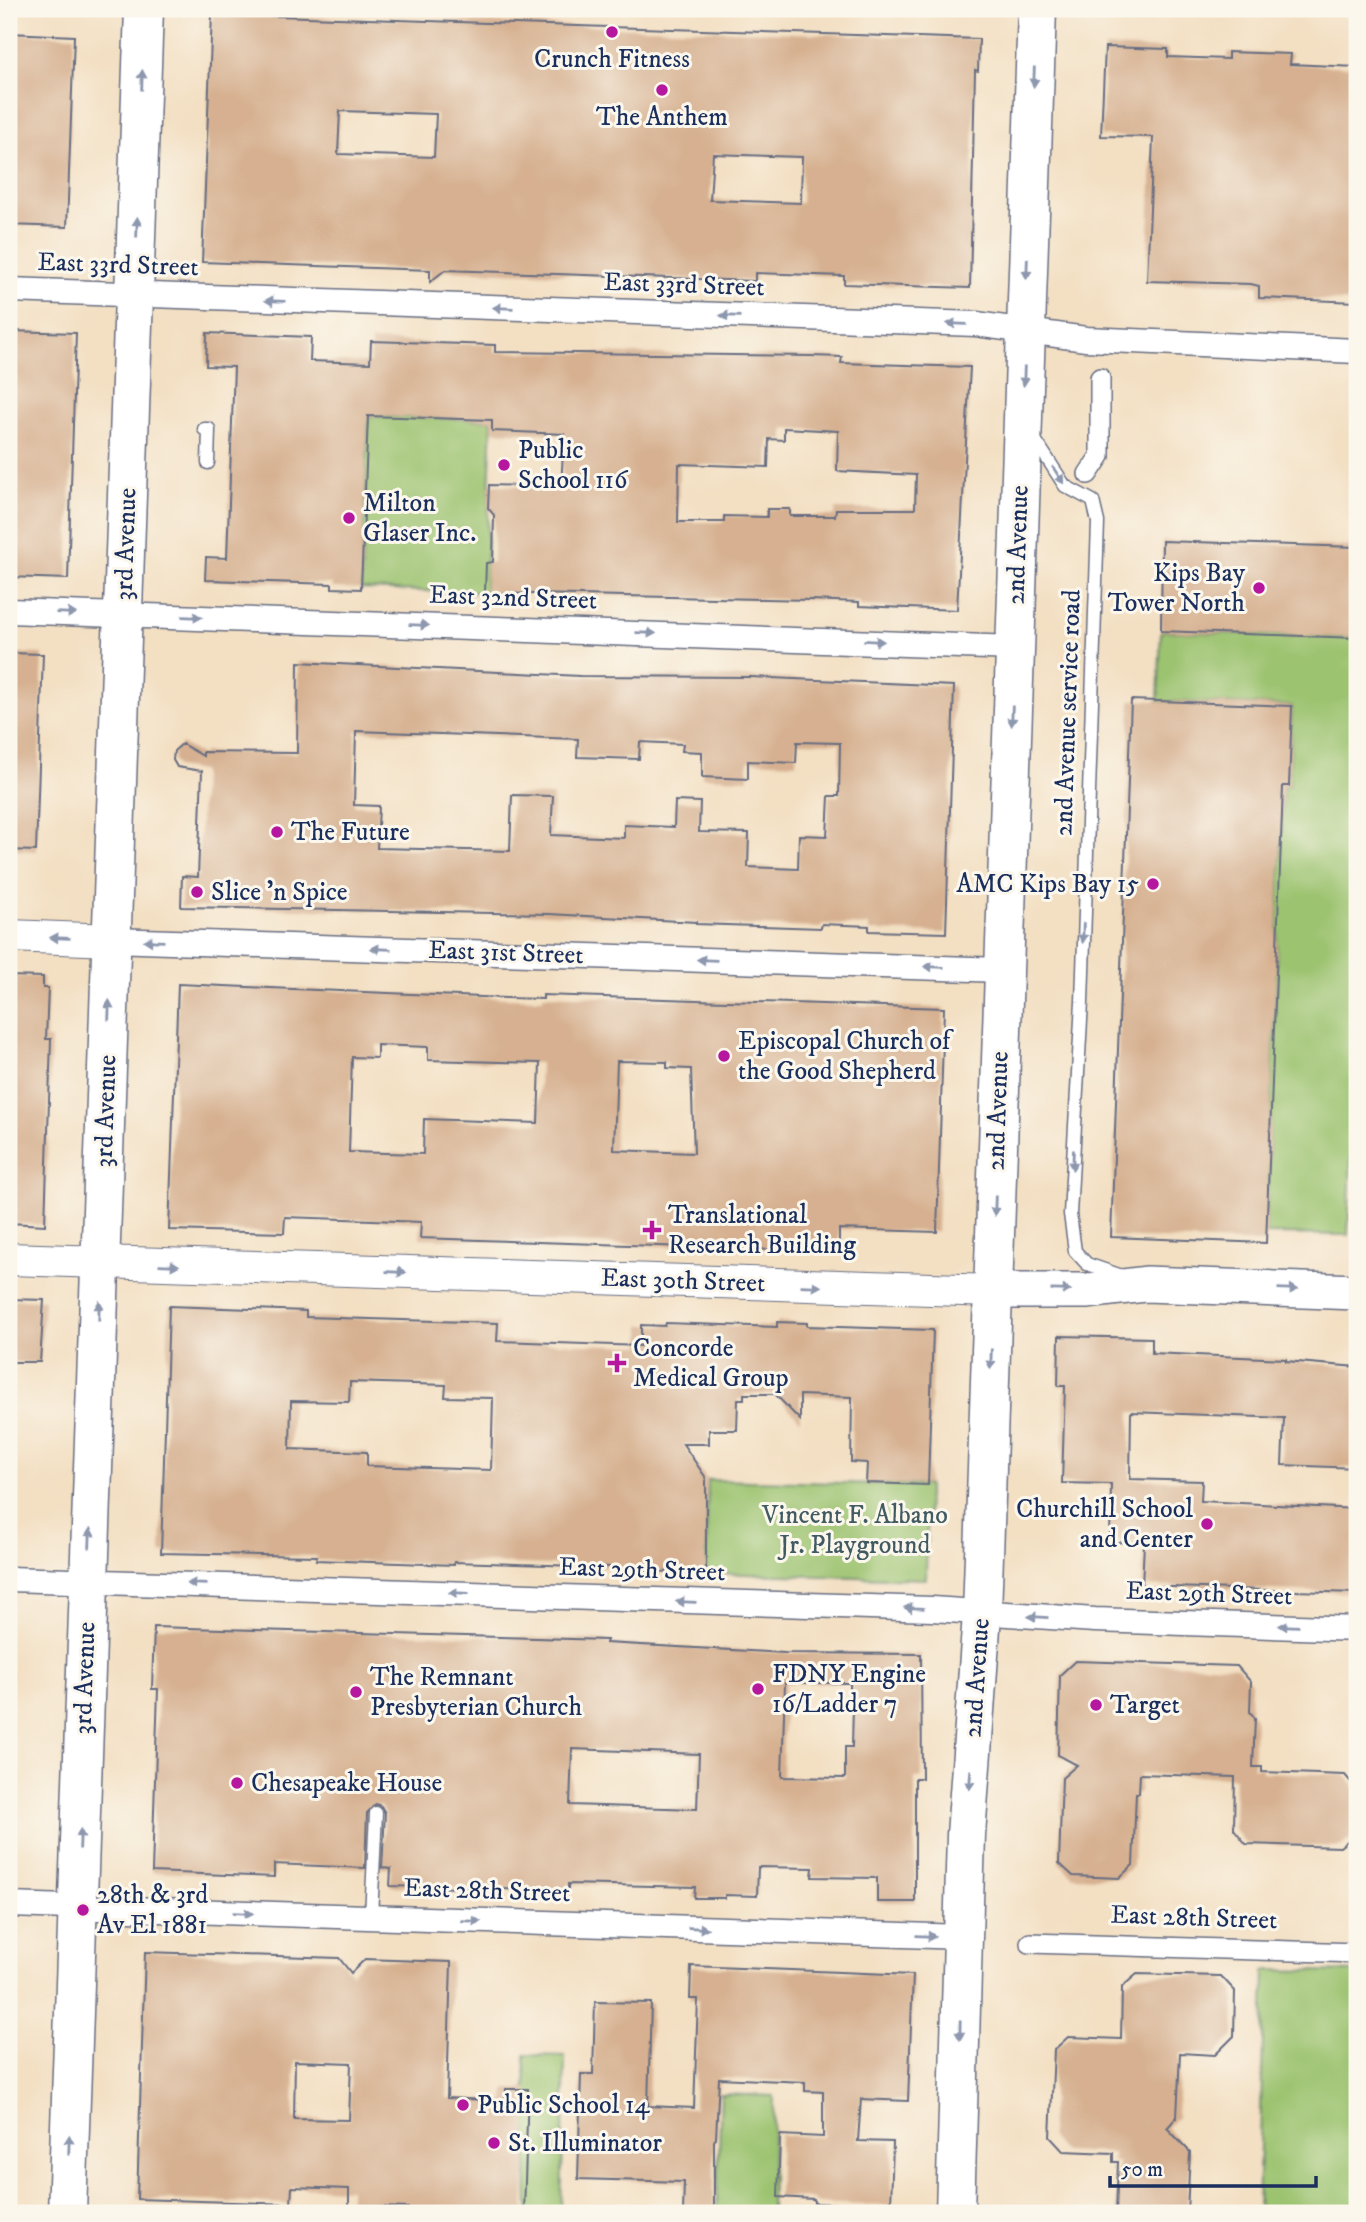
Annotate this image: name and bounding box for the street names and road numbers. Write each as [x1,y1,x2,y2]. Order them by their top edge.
street label: East 33rd Street [37,246,199,284]
street label: East 33rd Street [603,266,765,304]
street label: 2nd Avenue [999,485,1037,605]
street label: 3rd Avenue [108,487,144,601]
street label: East 32nd Street [428,579,598,617]
street label: 2nd Avenue service road [1047,589,1089,837]
street label: East 31st Street [428,934,584,972]
street label: 2nd Avenue [979,1051,1017,1171]
street label: 3rd Avenue [88,1054,124,1168]
street label: East 30th Street [600,1262,766,1300]
street label: East 29th Street [558,1551,726,1589]
street label: East 29th Street [1125,1575,1293,1613]
street label: 2nd Avenue [956,1617,998,1739]
street label: 3rd Avenue [67,1621,103,1735]
street label: East 28th Street [403,1872,571,1910]
street label: East 28th Street [1110,1899,1278,1937]

